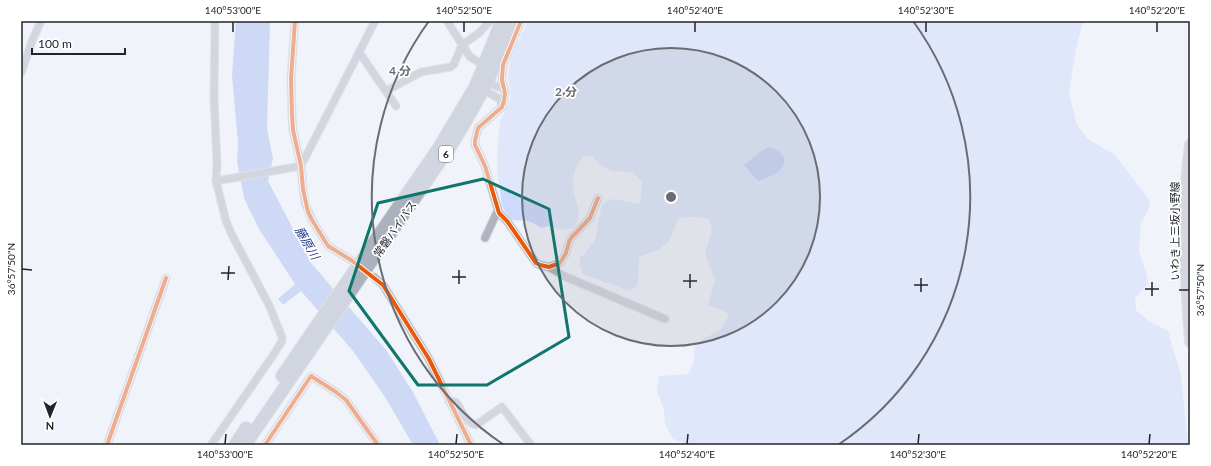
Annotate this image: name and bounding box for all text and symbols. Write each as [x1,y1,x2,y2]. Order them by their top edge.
text: 140°53'00"E [205,4,261,16]
text: 140°52'50"E [436,4,492,16]
text: 140°52'40"E [667,4,723,16]
text: 140°52'30"E [898,4,954,16]
text: 140°52'20"E [1129,4,1185,16]
scale bar [32,30,125,56]
text: 100 m [38,36,72,51]
text: 4 分 [389,63,411,78]
text: 2 分 [555,84,577,99]
road number: 6 [439,146,453,162]
street label: いわき上三坂小野線 [1168,182,1181,281]
centre of rings [664,190,678,204]
street label: 常磐バイパス [370,198,419,259]
water label: 藤原川 [292,223,324,264]
text: 36°57'50"N [5,243,17,295]
text: 36°57'50"N [1194,264,1206,316]
north arrow [30,396,70,436]
text: N [45,420,54,433]
text: 140°53'00"E [197,448,253,460]
text: 140°52'50"E [428,448,484,460]
text: 140°52'40"E [659,448,715,460]
text: 140°52'30"E [890,448,946,460]
text: 140°52'20"E [1121,448,1177,460]

